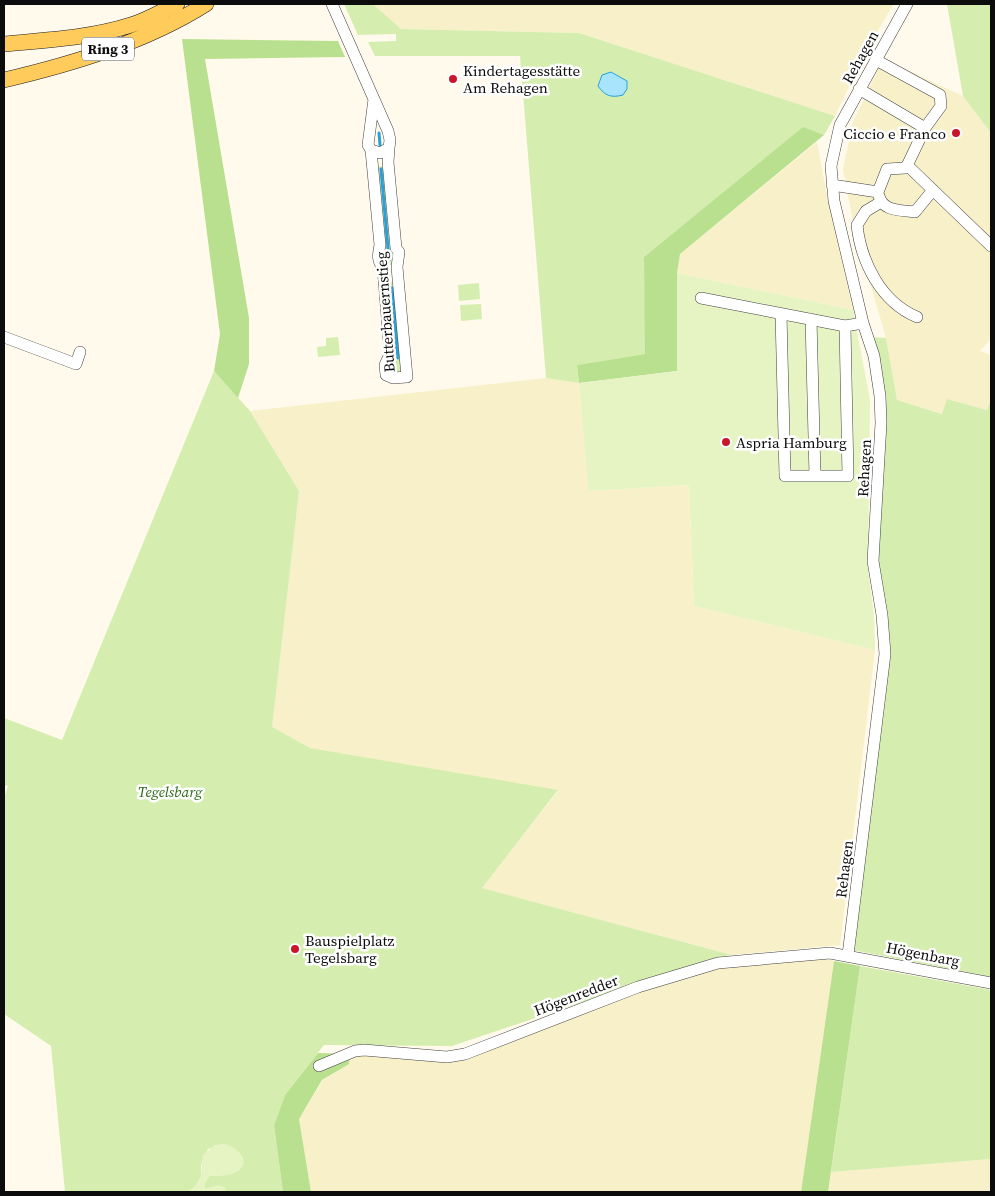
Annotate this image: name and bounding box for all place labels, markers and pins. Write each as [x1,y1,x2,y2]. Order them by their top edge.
place label: Kindertagesstätte Am Rehagen [463,60,580,98]
marker: Kindertagesstätte Am Rehagen [447,73,459,85]
place label: Ciccio e Franco [843,123,946,144]
marker: Ciccio e Franco [950,127,962,139]
place label: Aspria Hamburg [736,432,847,453]
marker: Aspria Hamburg [720,436,732,448]
place label: Bauspielplatz Tegelsbarg [305,930,394,968]
marker: Bauspielplatz Tegelsbarg [289,943,301,955]

